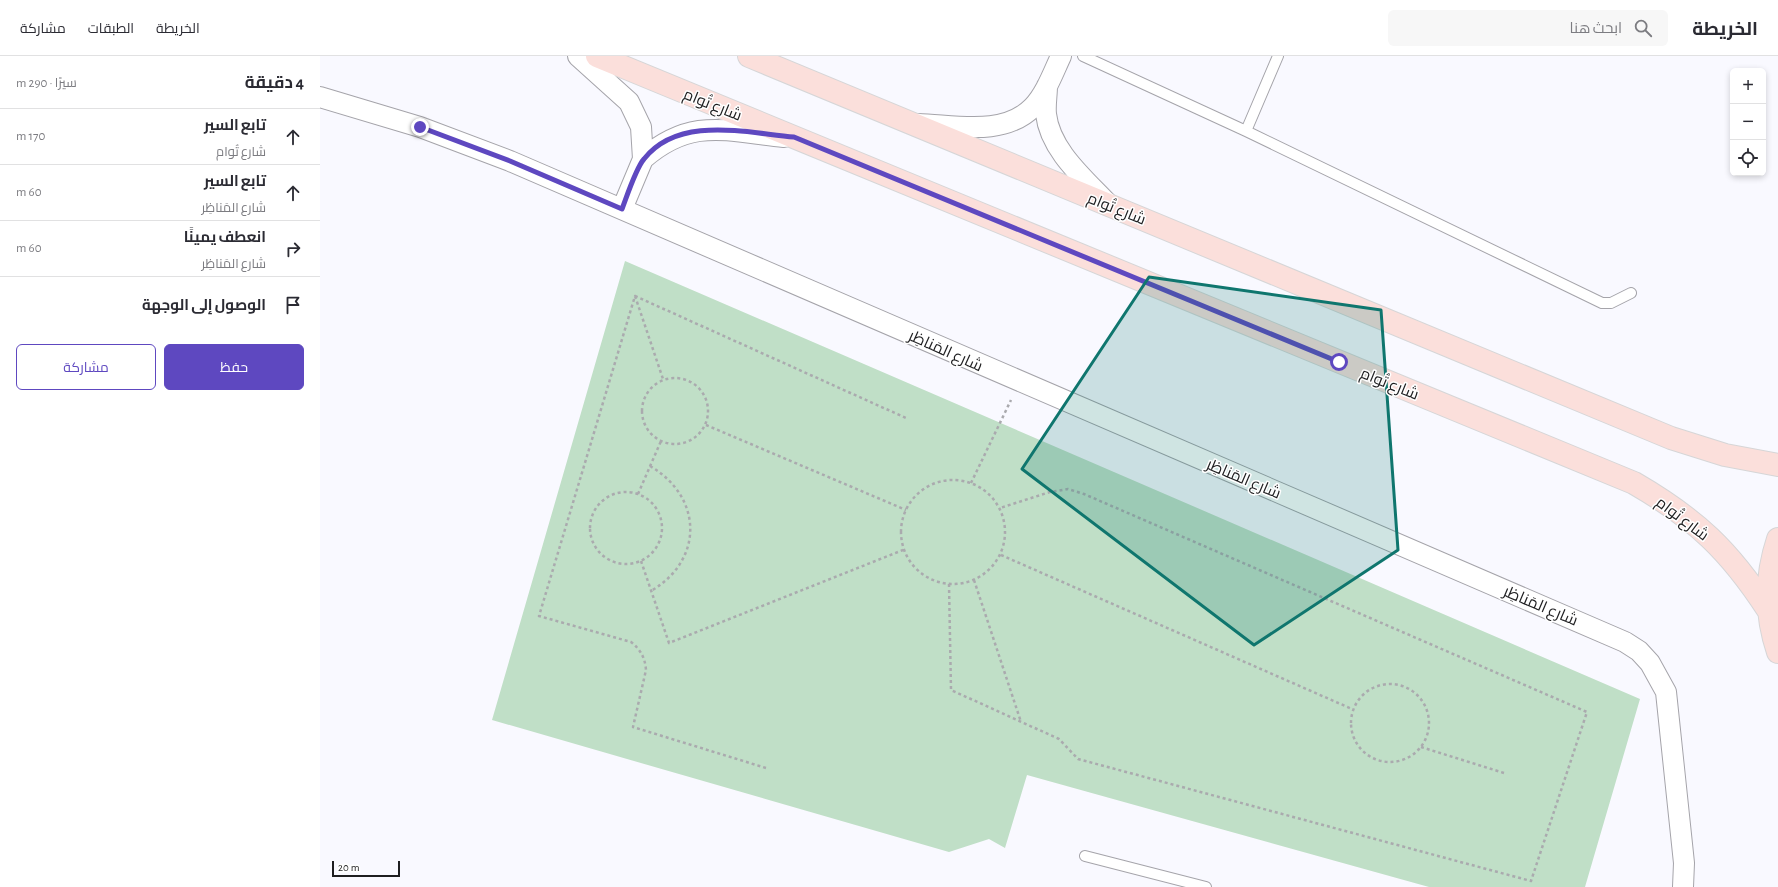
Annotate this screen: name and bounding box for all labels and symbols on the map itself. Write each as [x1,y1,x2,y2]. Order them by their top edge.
street label: شارع تُوام [680,84,745,127]
route end [411,118,429,136]
street label: شارع تُوام [1084,188,1149,231]
street label: شارع المَناظِر [904,326,985,377]
route start [1330,353,1348,371]
street label: شارع تُوام [1357,363,1422,406]
street label: شارع المَناظِر [1202,455,1284,505]
street label: شارع تُوام [1651,493,1713,546]
street label: شارع المَناظِر [1499,582,1581,632]
scale bar [332,859,400,878]

